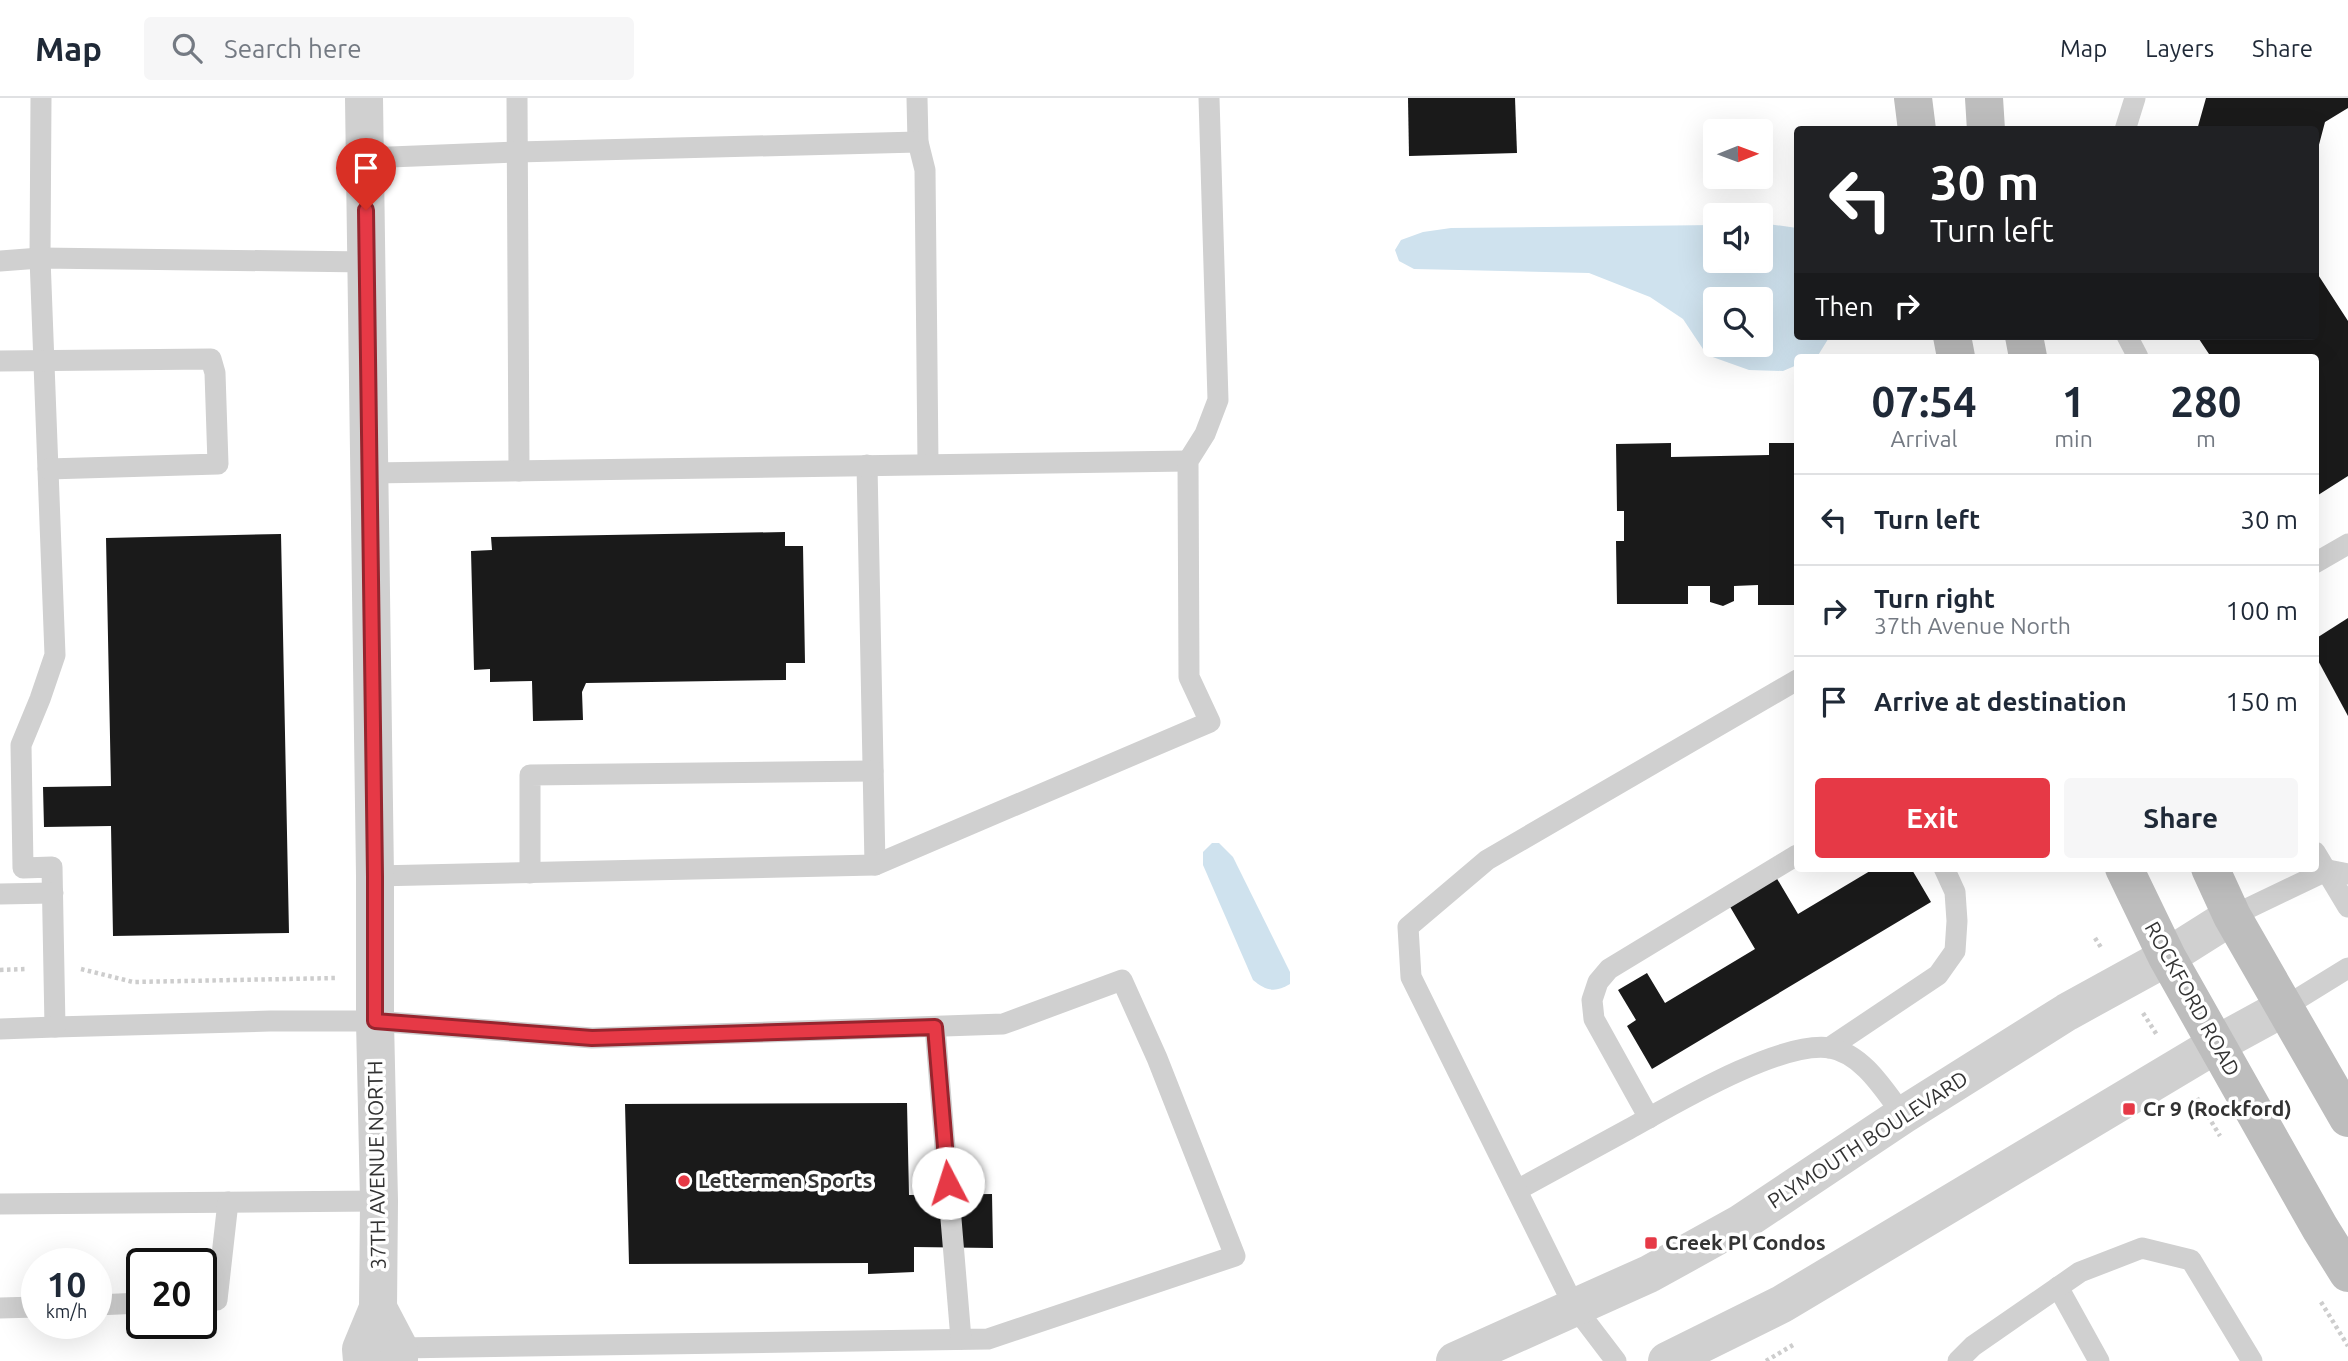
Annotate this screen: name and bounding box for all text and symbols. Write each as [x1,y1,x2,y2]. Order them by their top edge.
search box [144,17,634,80]
icon: search [168,29,206,67]
text: Map [35,30,102,67]
text: Search here [224,34,362,63]
text: Map [2060,35,2107,62]
text: Layers [2145,35,2214,62]
text: Share [2252,35,2313,62]
north arrow [1703,119,1773,189]
map controls [1703,119,1773,357]
pin [336,138,396,210]
icon: arrive [347,149,385,187]
icon: left [1815,154,1906,245]
text: 30 m [1930,154,2039,209]
button: sound [1703,203,1773,273]
text: Turn left [1930,212,2054,248]
button: search [1703,287,1773,357]
icon: right [1888,287,1926,325]
text: Then [1815,292,1874,321]
text: 07:54 [1872,378,1977,425]
text: 1 [2062,378,2085,425]
text: 280 [2170,378,2241,425]
text: Arrival [1891,426,1958,451]
text: min [2054,426,2093,451]
text: m [2196,426,2216,451]
icon: left [1815,501,1853,539]
text: Turn left [1874,505,1980,534]
text: 30 m [2240,505,2298,534]
text: Turn right [1874,584,1995,613]
icon: right [1815,592,1853,630]
text: 100 m [2226,596,2298,625]
text: 37th Avenue North [1874,613,2071,638]
icon: arrive [1815,683,1853,721]
text: Arrive at destination [1874,687,2127,716]
text: 150 m [2226,687,2298,716]
button: Exit [1815,778,2050,858]
button: Share [2064,778,2298,858]
street label: ROCKFORD ROAD [2141,917,2245,1080]
street label: 37TH AVENUE NORTH [362,1060,390,1270]
street label: PLYMOUTH BOULEVARD [1763,1065,1972,1213]
place label: Cr 9 (Rockford) [2143,1096,2292,1120]
marker: Cr 9 (Rockford) [2121,1101,2137,1117]
position arrow [911,1146,985,1220]
place label: Lettermen Sports [698,1168,872,1192]
marker: Lettermen Sports [676,1173,692,1189]
place label: Creek Pl Condos [1665,1230,1826,1254]
marker: Creek Pl Condos [1643,1235,1659,1251]
speed limit sign: 20 [126,1248,217,1339]
text: 10 [47,1264,86,1304]
text: km/h [46,1301,87,1321]

